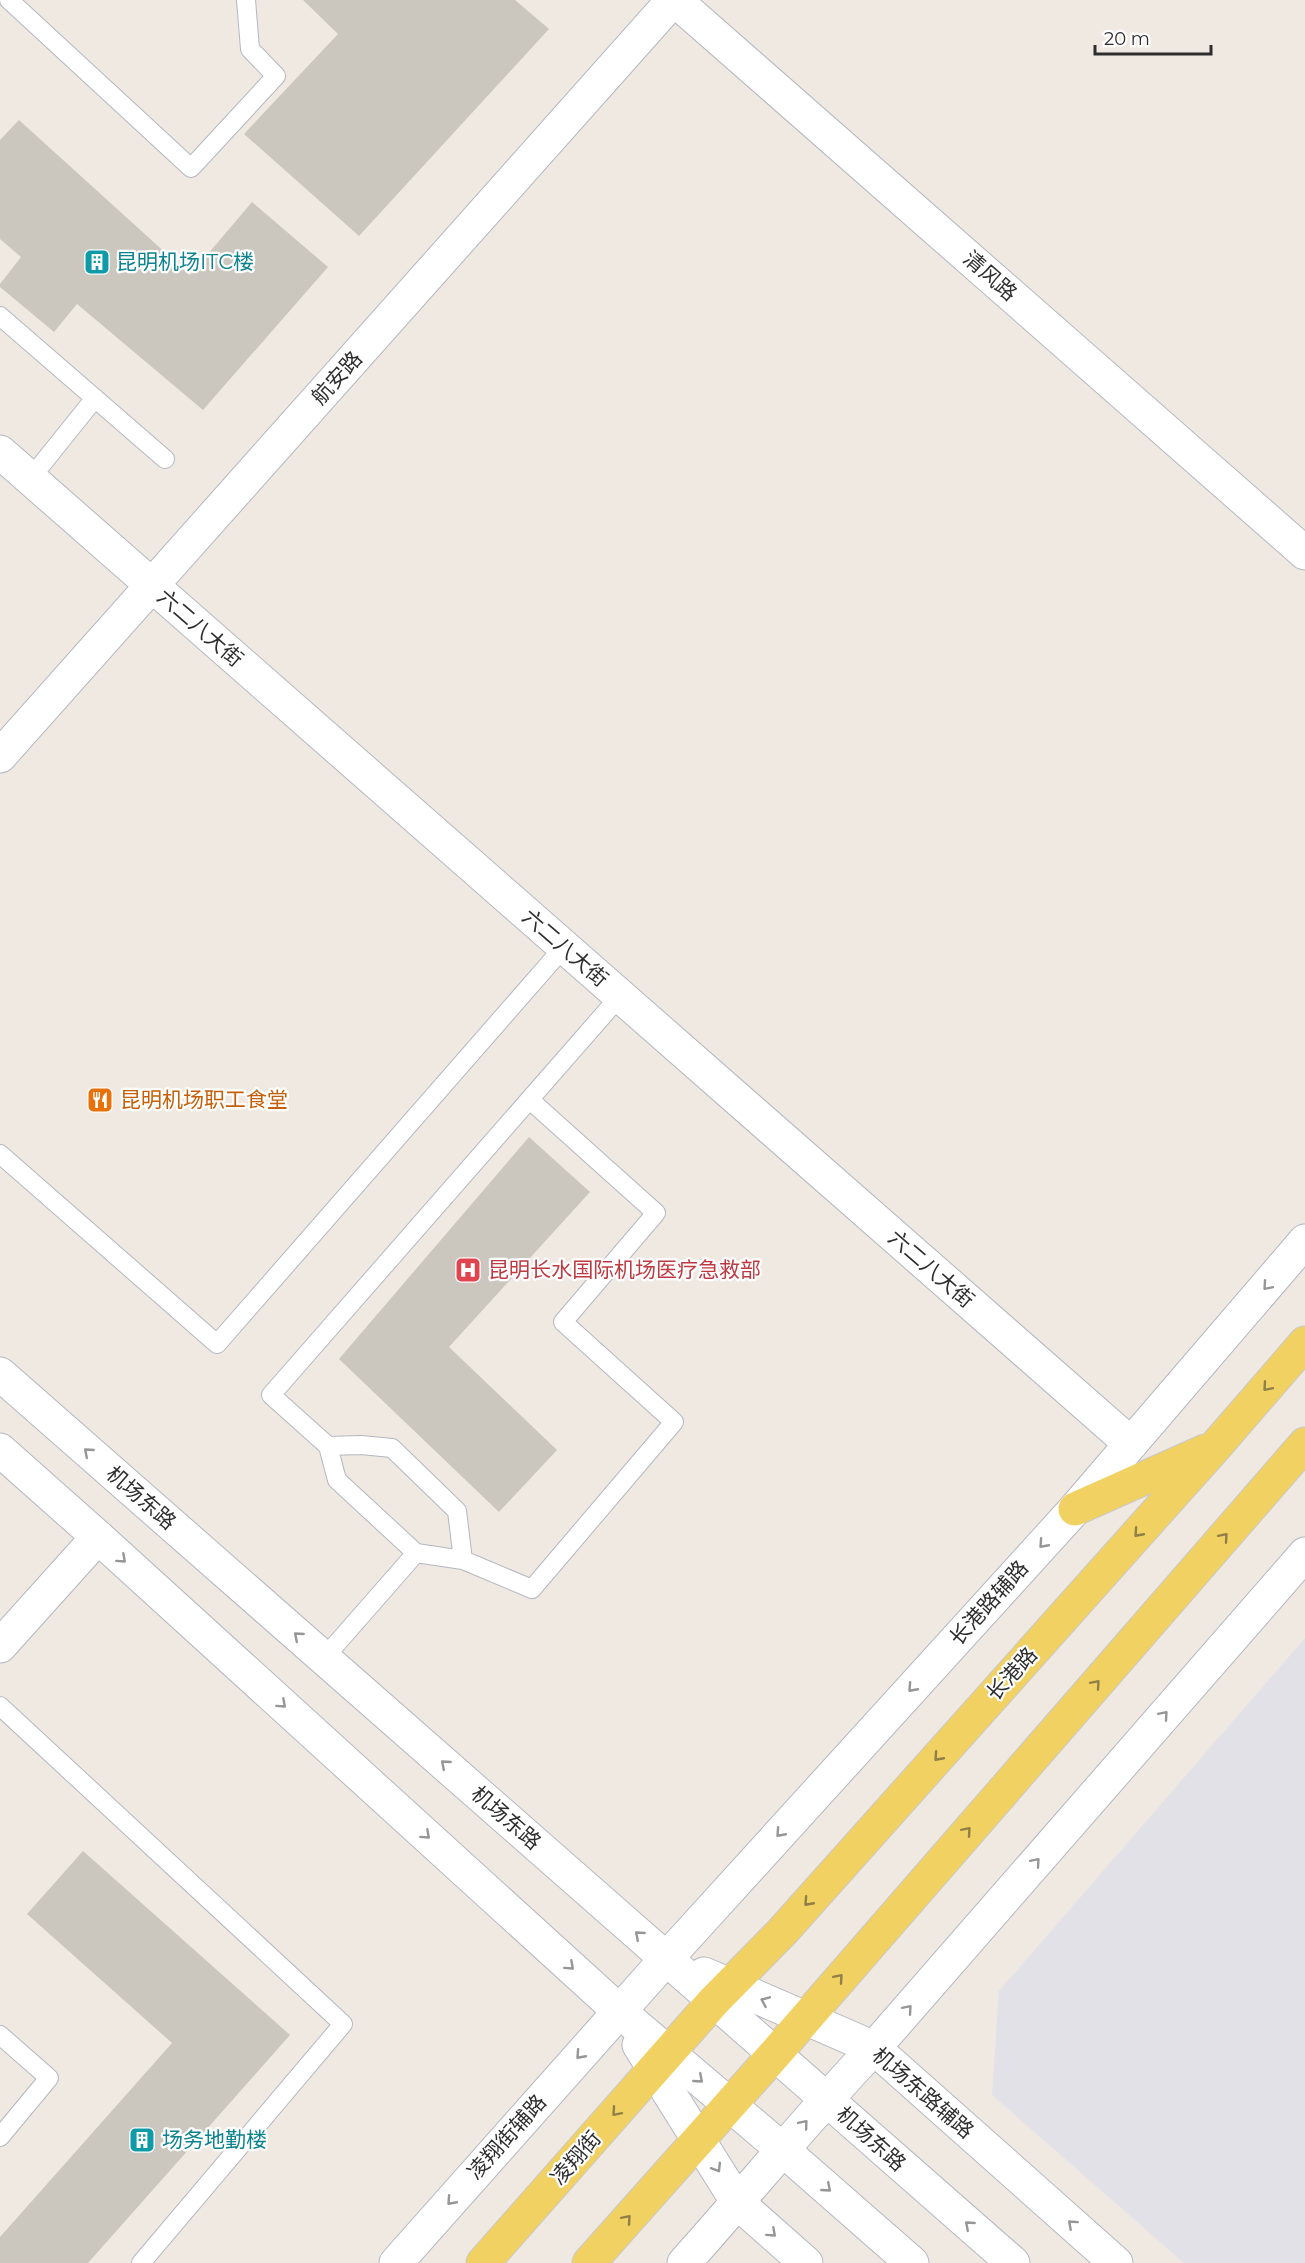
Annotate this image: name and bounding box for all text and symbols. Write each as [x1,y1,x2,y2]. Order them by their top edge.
scale bar [1095,18,1210,56]
text: 20 m [1104,28,1150,50]
street label: 清风路 [958,246,1022,306]
building icon: 昆明机场ITC楼 [82,247,112,277]
place label: 昆明机场ITC楼 [116,249,254,274]
street label: 航安路 [306,346,367,409]
street label: 六二八大街 [153,584,248,671]
street label: 六二八大街 [518,904,613,991]
restaurant icon: 昆明机场职工食堂 [85,1085,115,1115]
place label: 昆明机场职工食堂 [120,1087,288,1112]
street label: 六二八大街 [884,1225,979,1312]
hospital icon: 昆明长水国际机场医疗急救部 [453,1255,483,1285]
place label: 昆明长水国际机场医疗急救部 [488,1257,761,1282]
one-way arrow [1263,1279,1274,1290]
one-way arrow [1263,1380,1274,1391]
one-way arrow [85,1448,95,1459]
street label: 机场东路 [101,1461,181,1535]
one-way arrow [1134,1526,1145,1537]
one-way arrow [1217,1533,1228,1544]
one-way arrow [1039,1537,1050,1548]
one-way arrow [116,1552,126,1563]
street label: 长港路辅路 [944,1555,1033,1650]
one-way arrow [294,1632,305,1643]
street label: 长港路 [981,1642,1042,1705]
one-way arrow [1088,1680,1099,1691]
one-way arrow [908,1681,919,1692]
one-way arrow [275,1697,286,1708]
one-way arrow [1157,1711,1168,1722]
one-way arrow [934,1750,945,1761]
one-way arrow [441,1760,452,1771]
street label: 机场东路 [466,1781,546,1855]
one-way arrow [776,1826,787,1836]
one-way arrow [960,1827,971,1838]
one-way arrow [419,1828,430,1839]
one-way arrow [1029,1858,1040,1869]
one-way arrow [804,1896,815,1906]
one-way arrow [635,1931,645,1942]
one-way arrow [563,1959,574,1970]
one-way arrow [832,1974,843,1985]
one-way arrow [761,1996,772,2008]
one-way arrow [901,2005,912,2016]
street label: 机场东路辅路 [867,2042,979,2144]
one-way arrow [576,2048,587,2059]
one-way arrow [692,2072,702,2083]
street label: 凌翔街辅路 [462,2089,551,2184]
street label: 机场东路 [831,2102,911,2176]
one-way arrow [612,2106,623,2116]
one-way arrow [797,2120,808,2131]
building icon: 场务地勤楼 [127,2125,157,2155]
street label: 凌翔街 [546,2126,606,2190]
place label: 场务地勤楼 [162,2127,267,2152]
one-way arrow [709,2162,721,2172]
one-way arrow [820,2181,831,2192]
one-way arrow [447,2194,458,2205]
one-way arrow [620,2215,631,2226]
one-way arrow [1068,2220,1079,2231]
one-way arrow [965,2221,975,2232]
one-way arrow [765,2226,776,2237]

